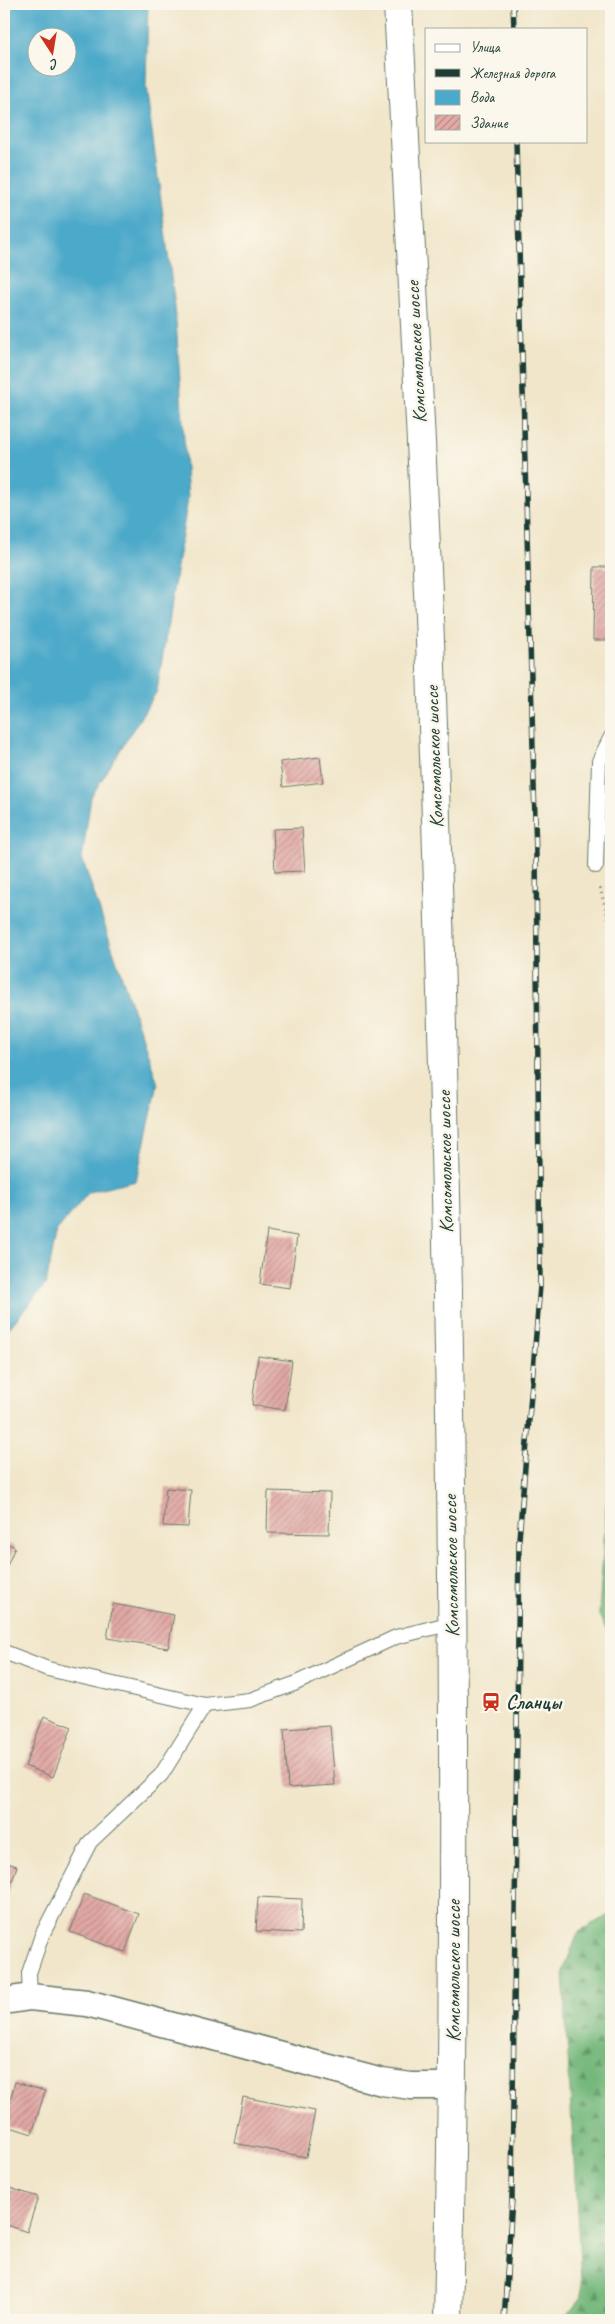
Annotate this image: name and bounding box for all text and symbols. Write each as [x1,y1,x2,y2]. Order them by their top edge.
north arrow [28,28,78,78]
legend [425,28,588,142]
text: Улица [470,38,501,57]
text: С [47,55,60,74]
text: Железная дорога [470,64,557,83]
text: Вода [470,88,495,107]
text: Здание [470,114,509,133]
street label: Комсомольское шоссе [400,279,432,424]
street label: Комсомольское шоссе [419,684,449,828]
street label: Комсомольское шоссе [431,1089,459,1233]
street label: Комсомольское шоссе [437,1493,465,1637]
place label: Сланцы [506,1690,563,1715]
station icon: Сланцы [480,1691,502,1713]
street label: Комсомольское шоссе [441,1898,466,2042]

